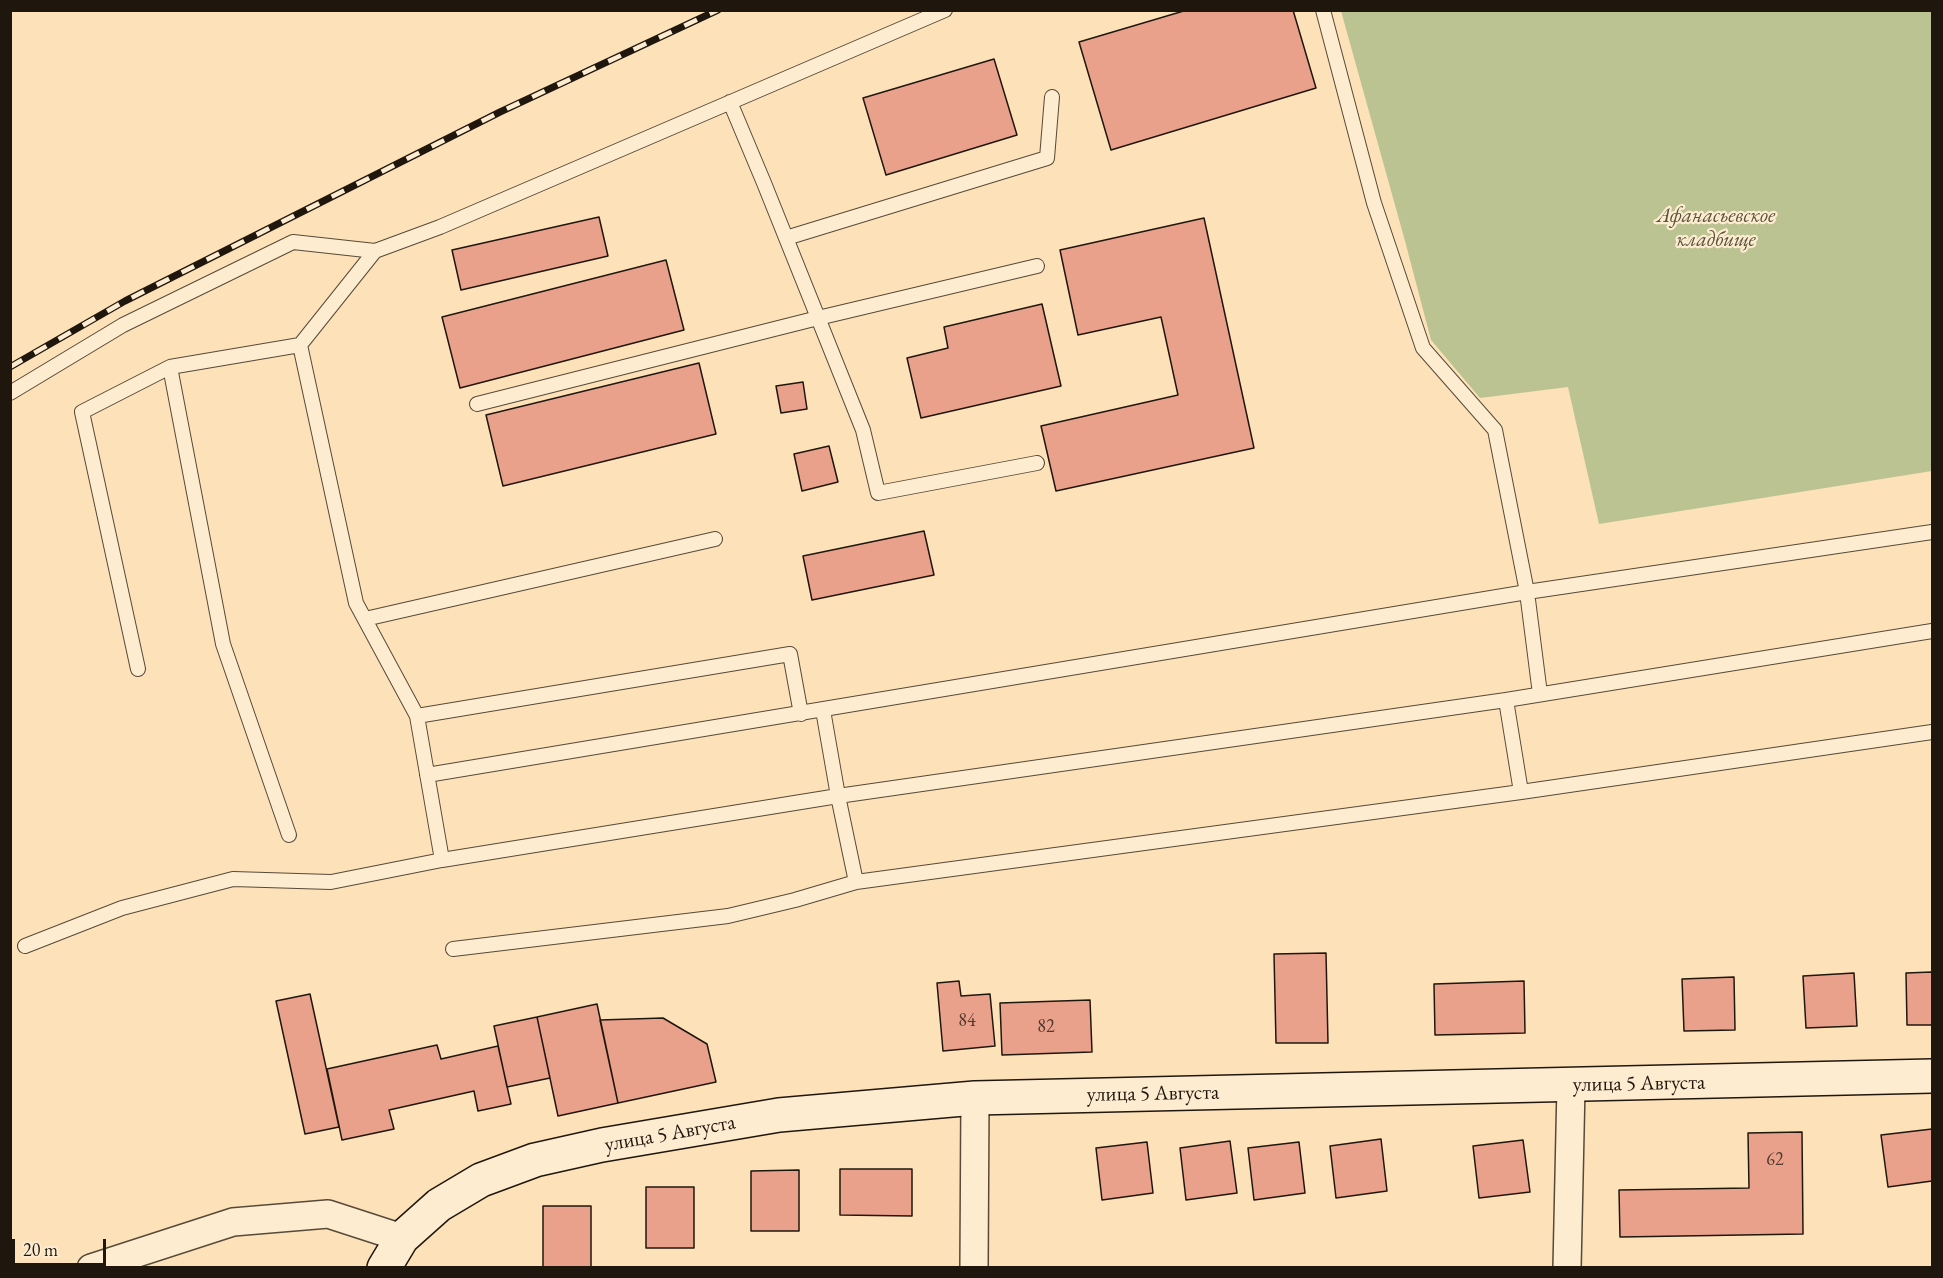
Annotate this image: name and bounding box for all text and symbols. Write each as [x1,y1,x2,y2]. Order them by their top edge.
park label: Афанасьевское кладбище [1657,203,1775,253]
house number: 84 [958,1010,976,1032]
house number: 82 [1037,1016,1055,1038]
street label: улица 5 Августа [1572,1070,1706,1098]
street label: улица 5 Августа [1086,1080,1220,1108]
street label: улица 5 Августа [603,1110,737,1158]
house number: 62 [1766,1149,1784,1171]
scale bar [15,1227,110,1265]
text: 20 m [23,1238,58,1261]

